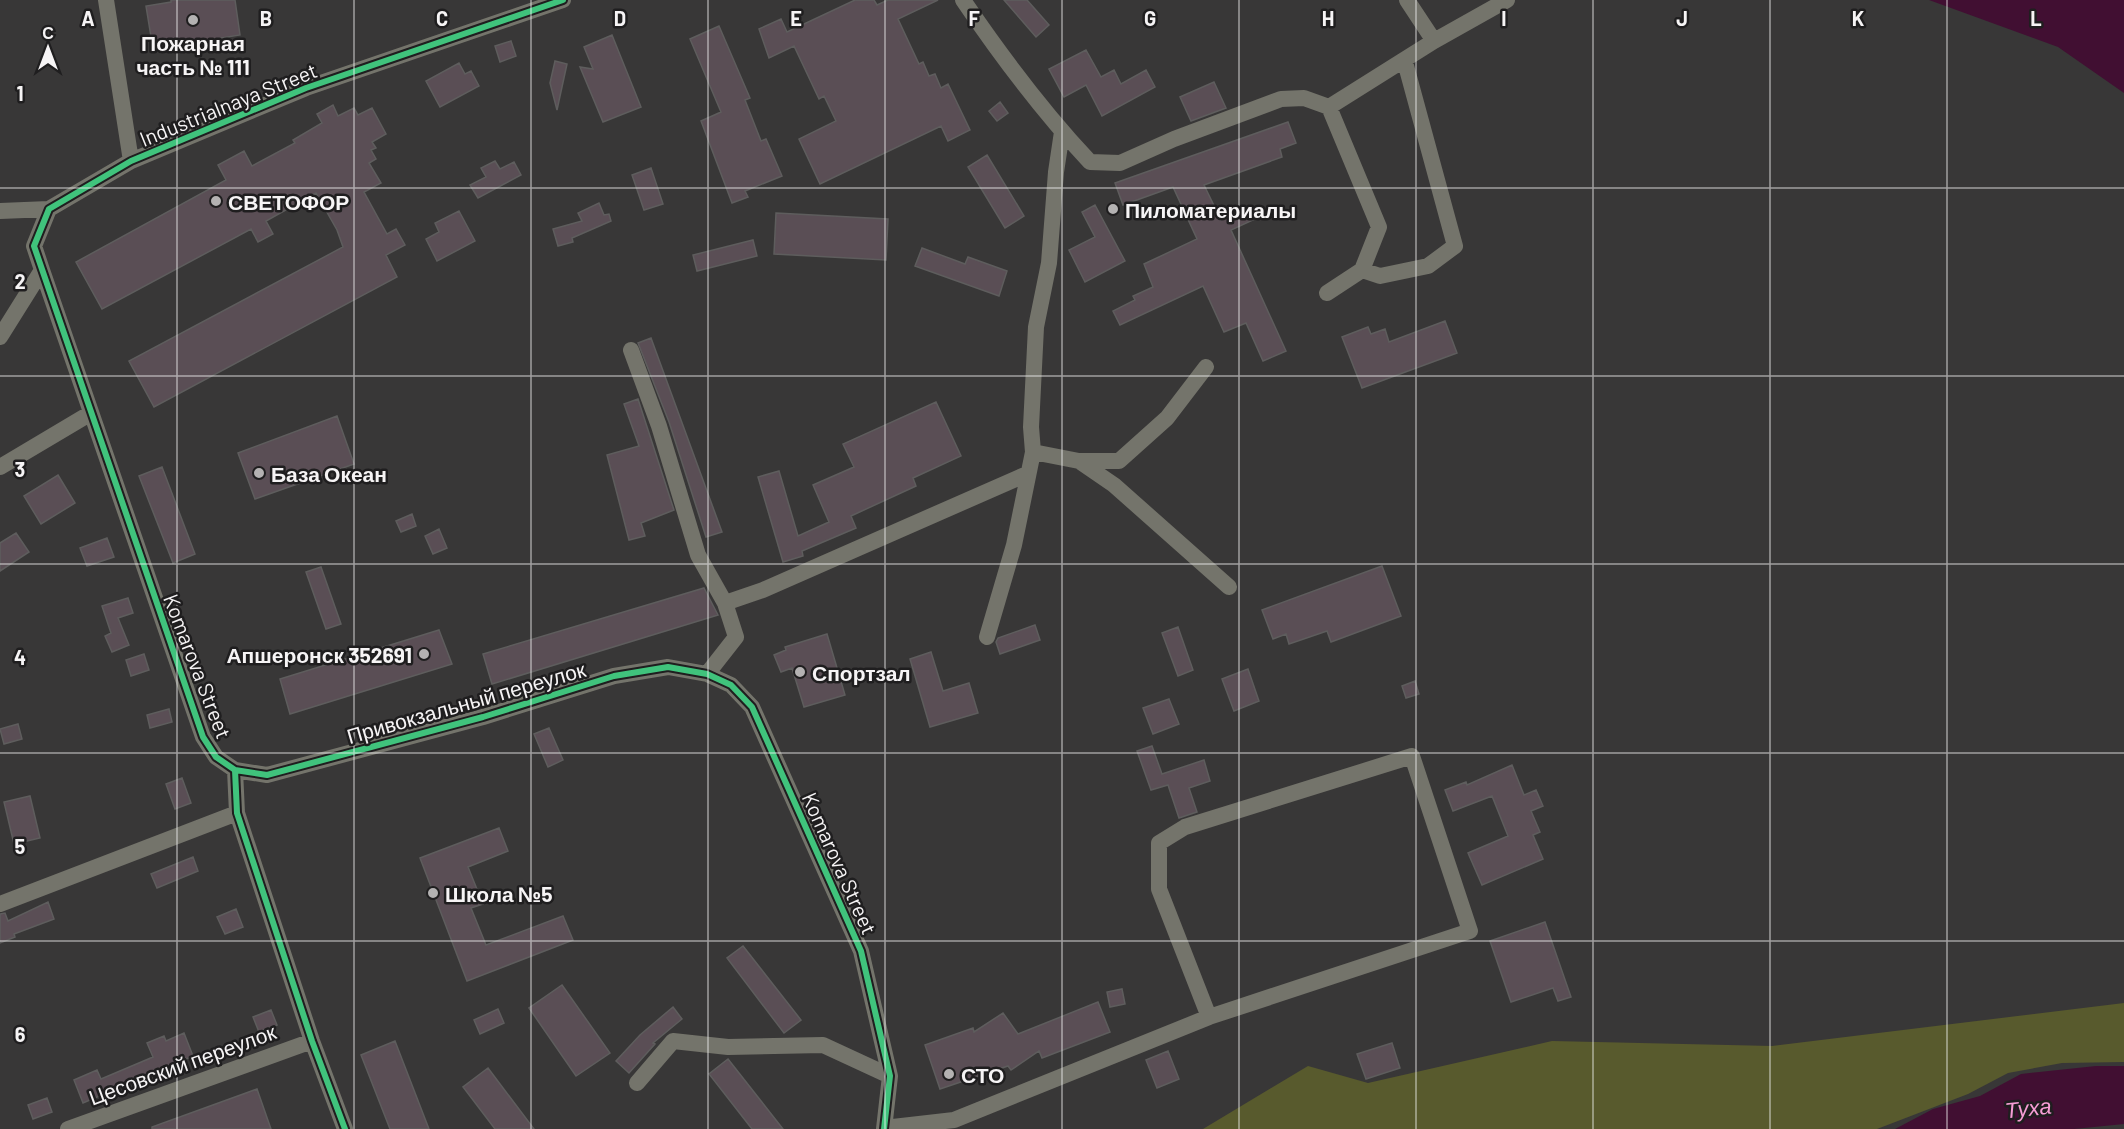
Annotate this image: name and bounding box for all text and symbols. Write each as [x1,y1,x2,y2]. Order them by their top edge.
text: A [81,6,95,30]
text: B [260,6,272,30]
text: C [436,6,448,30]
text: D [614,6,626,30]
text: E [790,6,802,30]
text: F [968,6,980,30]
text: G [1144,6,1156,30]
text: H [1322,6,1334,30]
text: I [1501,6,1507,30]
text: J [1676,6,1688,30]
text: K [1852,6,1865,30]
text: L [2030,6,2042,30]
marker: Пожарная часть № 111 [186,13,200,27]
north arrow [18,18,78,78]
text: С [42,23,54,42]
place label: Пожарная часть № 111 [136,30,250,79]
street label: Industrialnaya Street [136,57,320,151]
text: 1 [16,81,24,105]
place label: СВЕТОФОР [228,189,349,214]
marker: СВЕТОФОР [209,194,223,208]
place label: Пиломатериалы [1125,197,1296,222]
marker: Пиломатериалы [1106,202,1120,216]
text: 2 [14,269,26,293]
text: 3 [15,457,25,481]
place label: База Океан [271,461,387,486]
marker: База Океан [252,466,266,480]
street label: Komarova Street [159,590,237,742]
place label: Апшеронск 352691 [226,642,412,667]
text: 4 [14,645,26,669]
marker: Апшеронск 352691 [417,647,431,661]
street label: Привокзальный переулок [344,656,589,748]
place label: Спортзал [812,660,911,685]
marker: Спортзал [793,665,807,679]
street label: Komarova Street [798,788,882,938]
text: 5 [15,834,26,858]
place label: Школа №5 [445,881,553,906]
marker: Школа №5 [426,886,440,900]
street label: Цесовский переулок [85,1018,280,1110]
text: 6 [15,1022,26,1046]
place label: СТО [961,1062,1004,1087]
marker: СТО [942,1067,956,1081]
water label: Туха [2003,1092,2053,1123]

